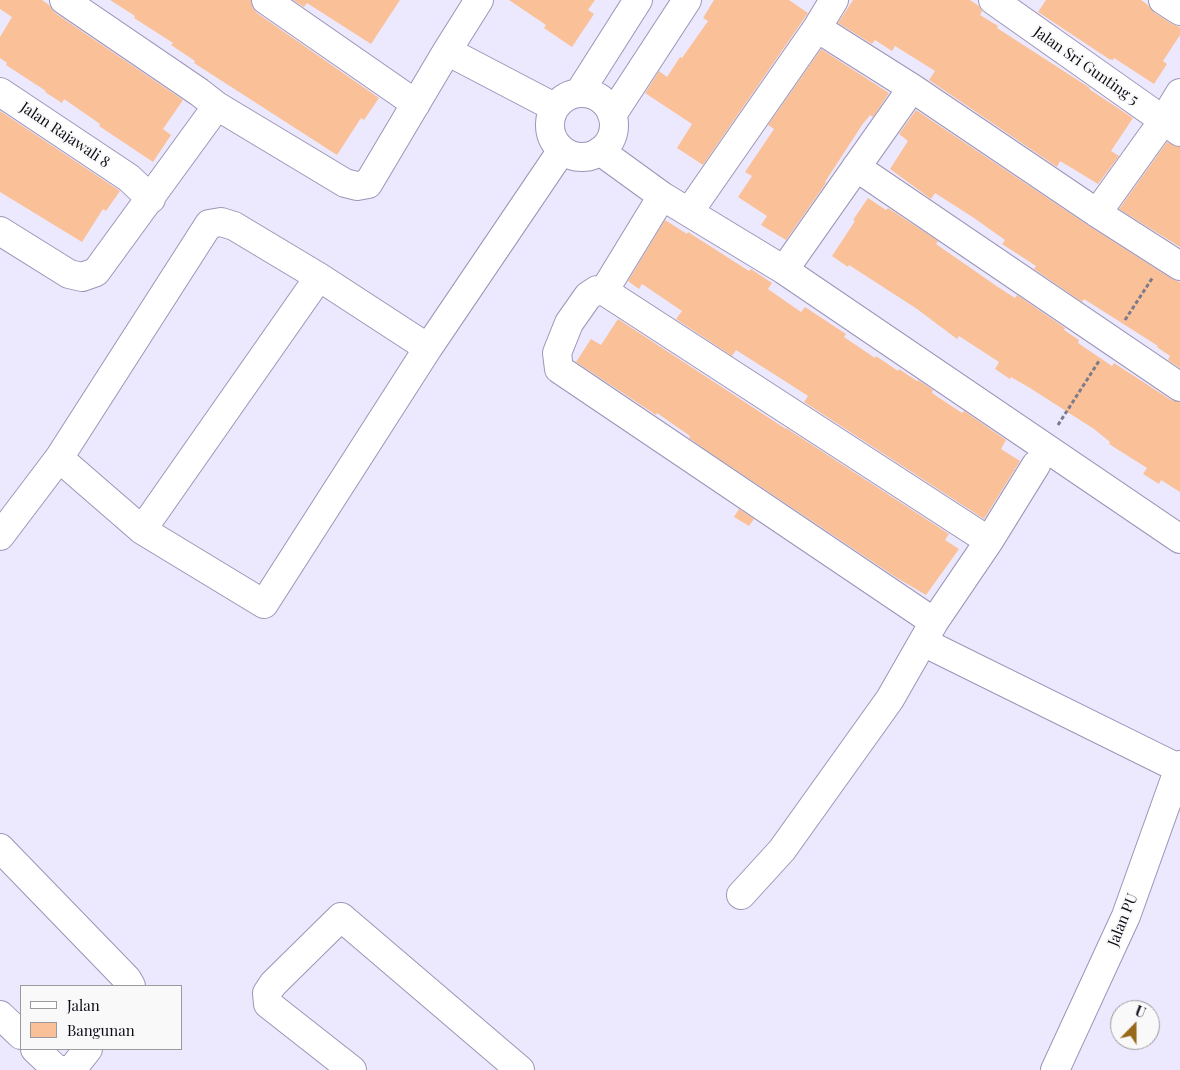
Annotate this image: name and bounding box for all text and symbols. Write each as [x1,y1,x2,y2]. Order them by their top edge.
street label: Jalan Sri Gunting 5 [1030,23,1142,109]
street label: Jalan Rajawali 8 [17,98,113,172]
street label: Jalan PU [1104,891,1142,949]
legend [20,985,182,1050]
text: Jalan [67,995,100,1015]
north arrow [1110,1000,1160,1050]
text: U [1132,1001,1148,1022]
text: Bangunan [67,1020,135,1040]

